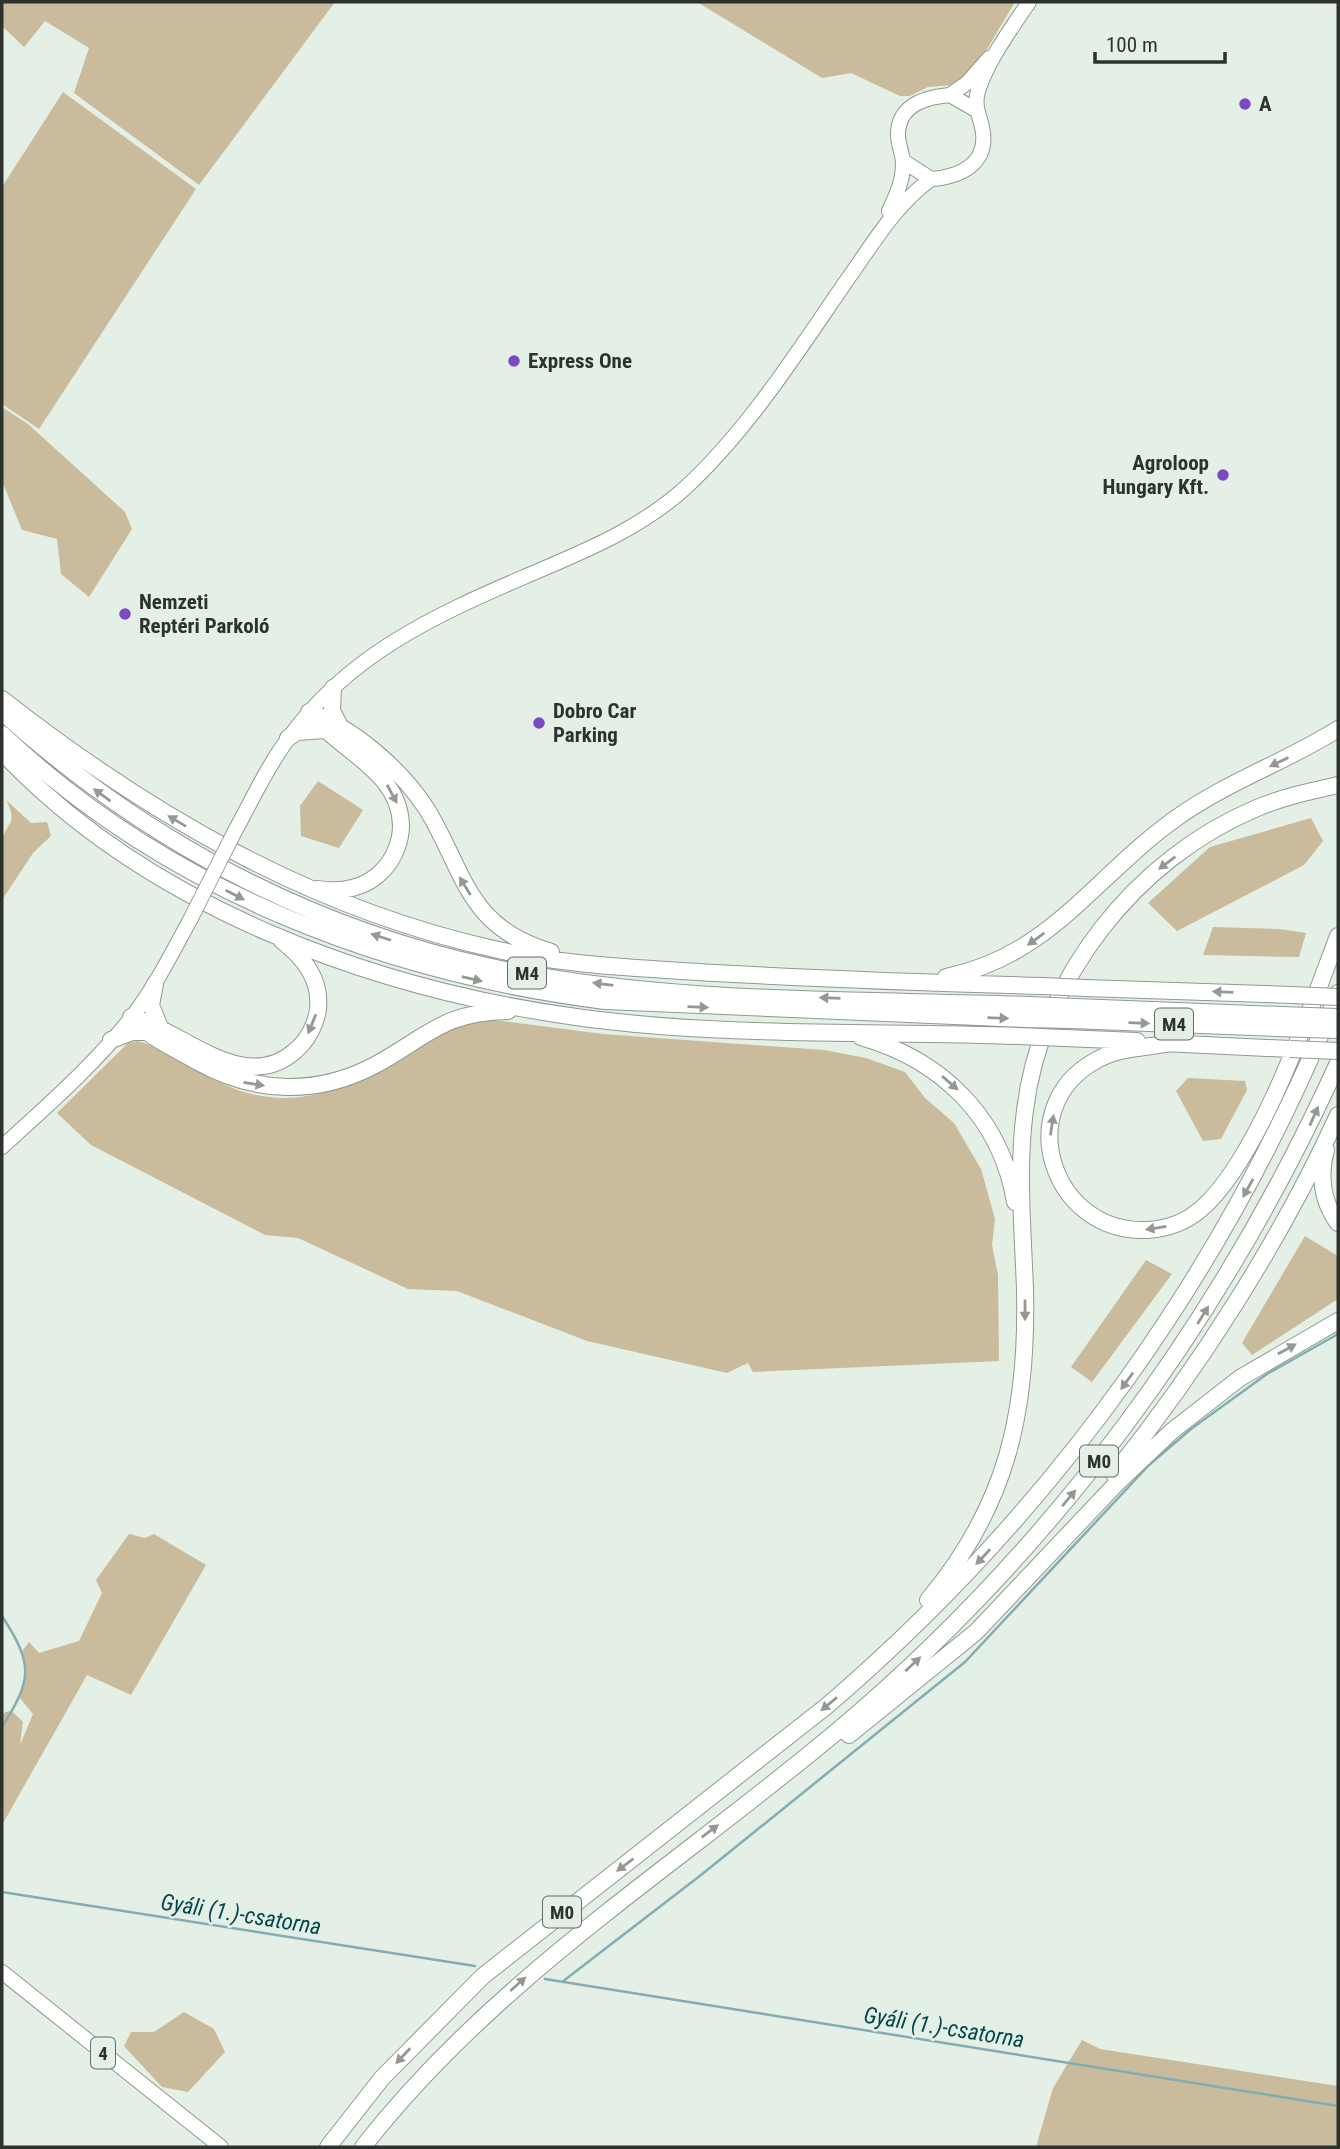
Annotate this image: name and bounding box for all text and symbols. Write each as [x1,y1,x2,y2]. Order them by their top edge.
scale bar [1095,21,1224,65]
text: 100 m [1106,33,1158,57]
place label: A [1259,92,1272,116]
marker: A [1237,96,1253,112]
place label: Express One [528,349,632,373]
marker: Express One [506,353,522,369]
place label: Agroloop Hungary Kft. [1103,451,1209,499]
marker: Agroloop Hungary Kft. [1215,467,1231,483]
place label: Nemzeti Reptéri Parkoló [139,590,270,638]
marker: Nemzeti Reptéri Parkoló [117,606,133,622]
place label: Dobro Car Parking [553,699,636,747]
marker: Dobro Car Parking [531,715,547,731]
one-way arrow [1269,756,1289,767]
one-way arrow [386,784,398,804]
one-way arrow [93,788,111,802]
one-way arrow [167,814,186,827]
one-way arrow [1158,856,1176,871]
one-way arrow [459,877,472,896]
one-way arrow [225,889,245,900]
one-way arrow [370,931,391,942]
one-way arrow [1027,932,1045,946]
road number: M4 [508,958,546,988]
one-way arrow [461,974,483,985]
one-way arrow [592,978,614,989]
one-way arrow [1212,987,1234,998]
one-way arrow [819,992,841,1004]
one-way arrow [687,1001,709,1012]
road number: M4 [1155,1008,1193,1040]
one-way arrow [988,1012,1010,1023]
one-way arrow [307,1014,318,1035]
one-way arrow [1129,1017,1151,1028]
one-way arrow [941,1075,959,1091]
one-way arrow [243,1079,265,1090]
one-way arrow [1308,1106,1320,1126]
one-way arrow [1047,1114,1058,1136]
one-way arrow [1242,1179,1254,1198]
one-way arrow [1145,1223,1167,1234]
one-way arrow [1019,1300,1031,1322]
one-way arrow [1197,1305,1210,1325]
one-way arrow [1277,1343,1296,1355]
one-way arrow [1120,1372,1134,1390]
road number: M0 [1080,1446,1118,1476]
one-way arrow [1061,1490,1076,1507]
one-way arrow [975,1548,991,1566]
one-way arrow [904,1656,921,1672]
one-way arrow [820,1696,837,1711]
one-way arrow [701,1824,719,1838]
one-way arrow [616,1858,634,1872]
water label: Gyáli (1.)-csatorna [159,1888,323,1941]
road number: M0 [543,1896,581,1928]
one-way arrow [509,1976,527,1992]
water label: Gyáli (1.)-csatorna [862,2001,1026,2054]
road number: 4 [91,2038,115,2068]
one-way arrow [395,2047,411,2064]

